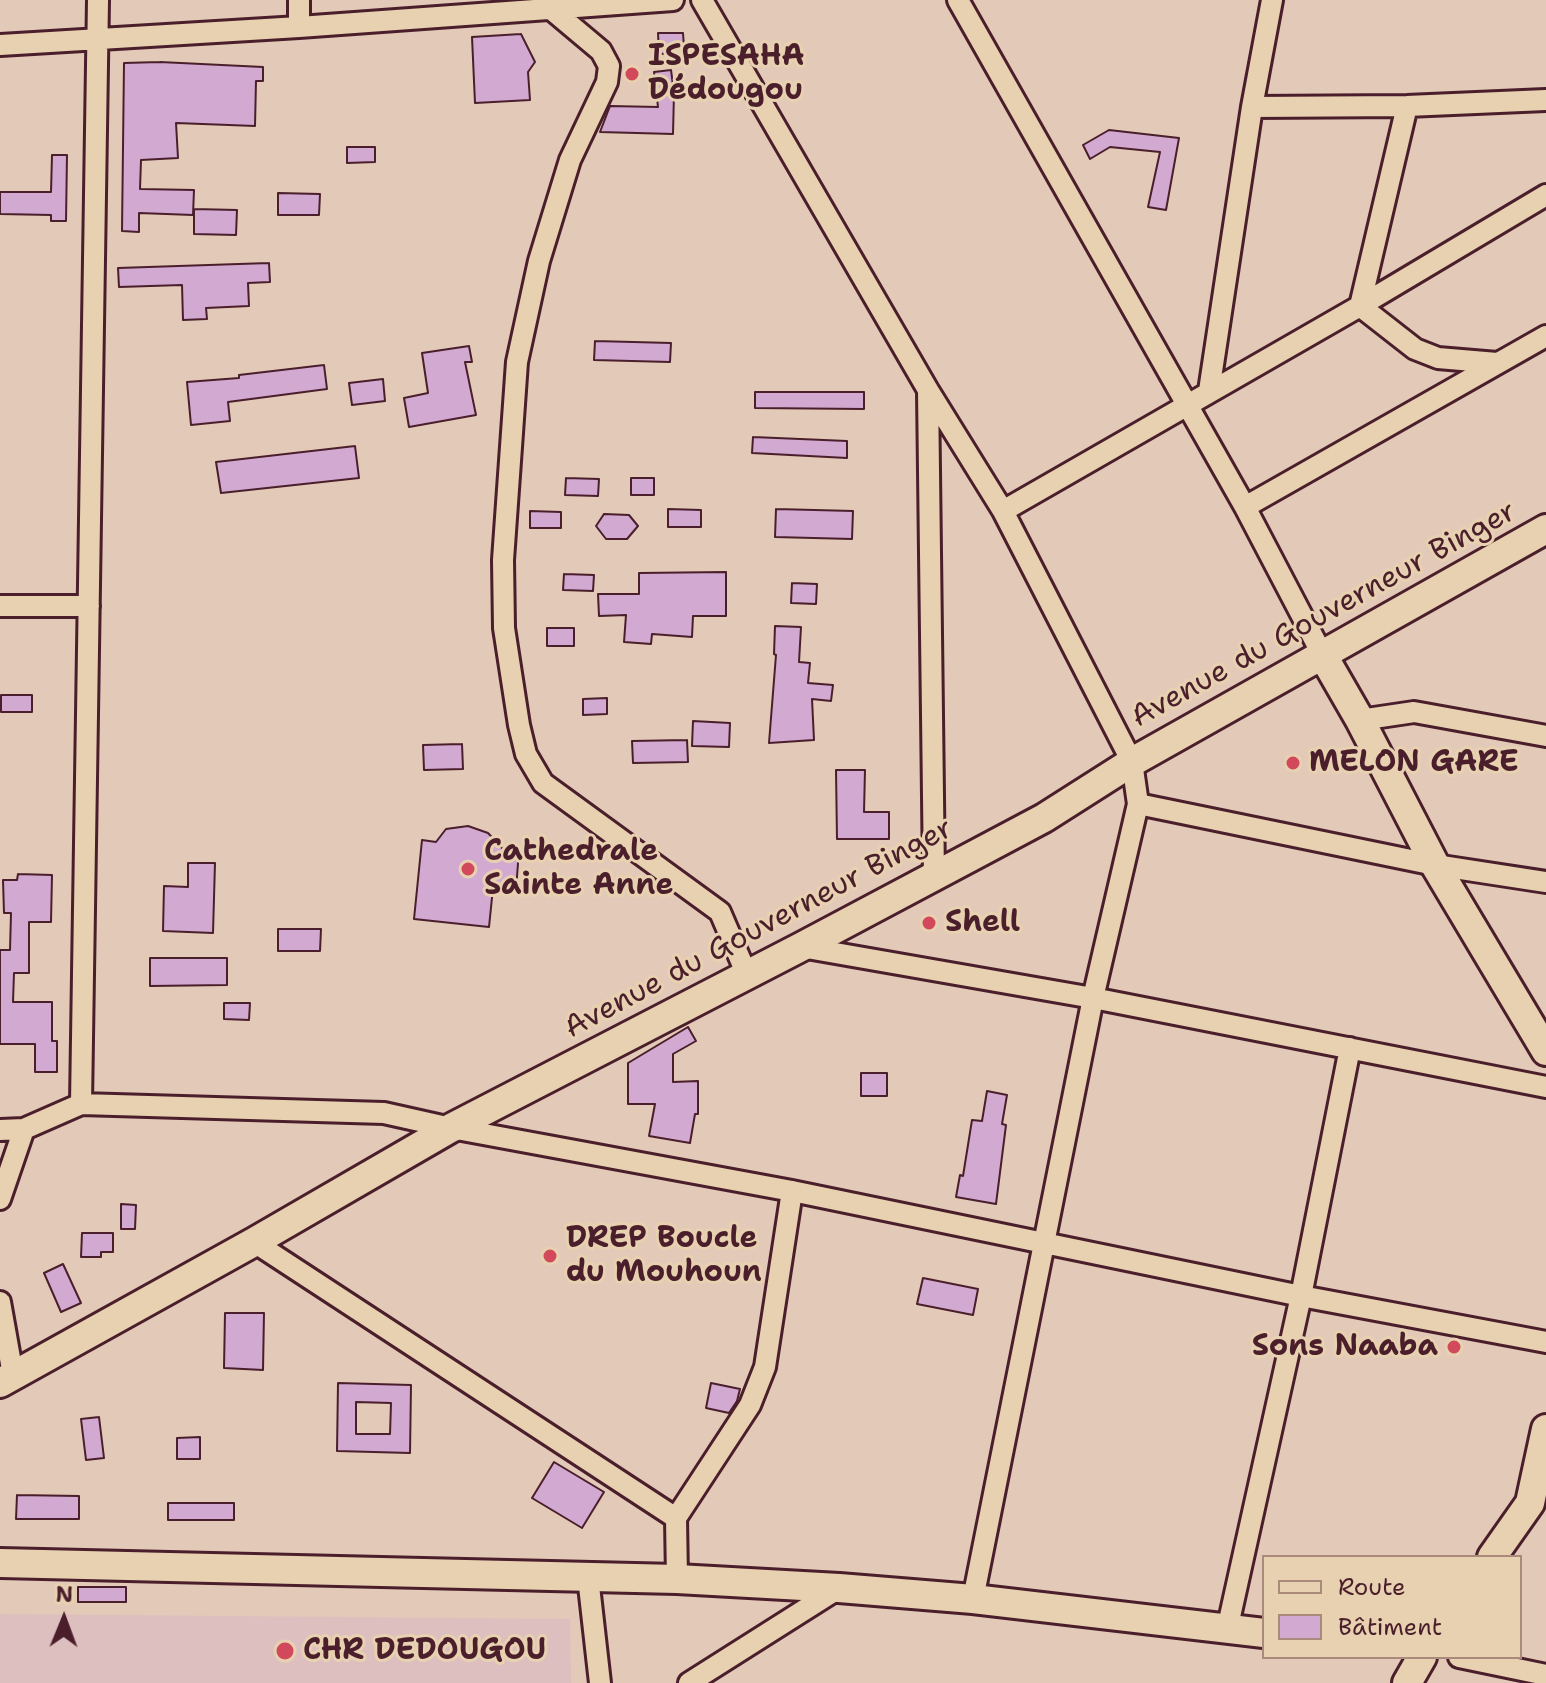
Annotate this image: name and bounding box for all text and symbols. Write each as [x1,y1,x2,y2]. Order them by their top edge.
place label: ISPESAHA Dédougou [648,39,804,110]
marker: ISPESAHA Dédougou [623,65,641,83]
street label: Avenue du Gouverneur Binger [1125,494,1523,736]
place label: MELON GARE [1309,745,1519,781]
marker: MELON GARE [1284,754,1302,772]
street label: Avenue du Gouverneur Binger [559,811,959,1047]
place label: Cathedrale Sainte Anne [484,834,673,904]
marker: Cathedrale Sainte Anne [459,860,477,878]
place label: Shell [945,905,1020,941]
marker: Shell [920,914,938,932]
place label: DREP Boucle du Mouhoun [566,1221,762,1292]
marker: DREP Boucle du Mouhoun [541,1247,559,1265]
place label: Sons Naaba [1252,1329,1438,1365]
marker: Sons Naaba [1445,1338,1463,1356]
legend [1262,1555,1522,1659]
text: Route [1338,1571,1406,1603]
north arrow [24,1579,104,1659]
text: N [55,1580,73,1609]
text: Bâtiment [1338,1611,1442,1643]
place label: CHR DEDOUGOU [303,1633,546,1669]
marker: CHR DEDOUGOU [274,1640,296,1662]

